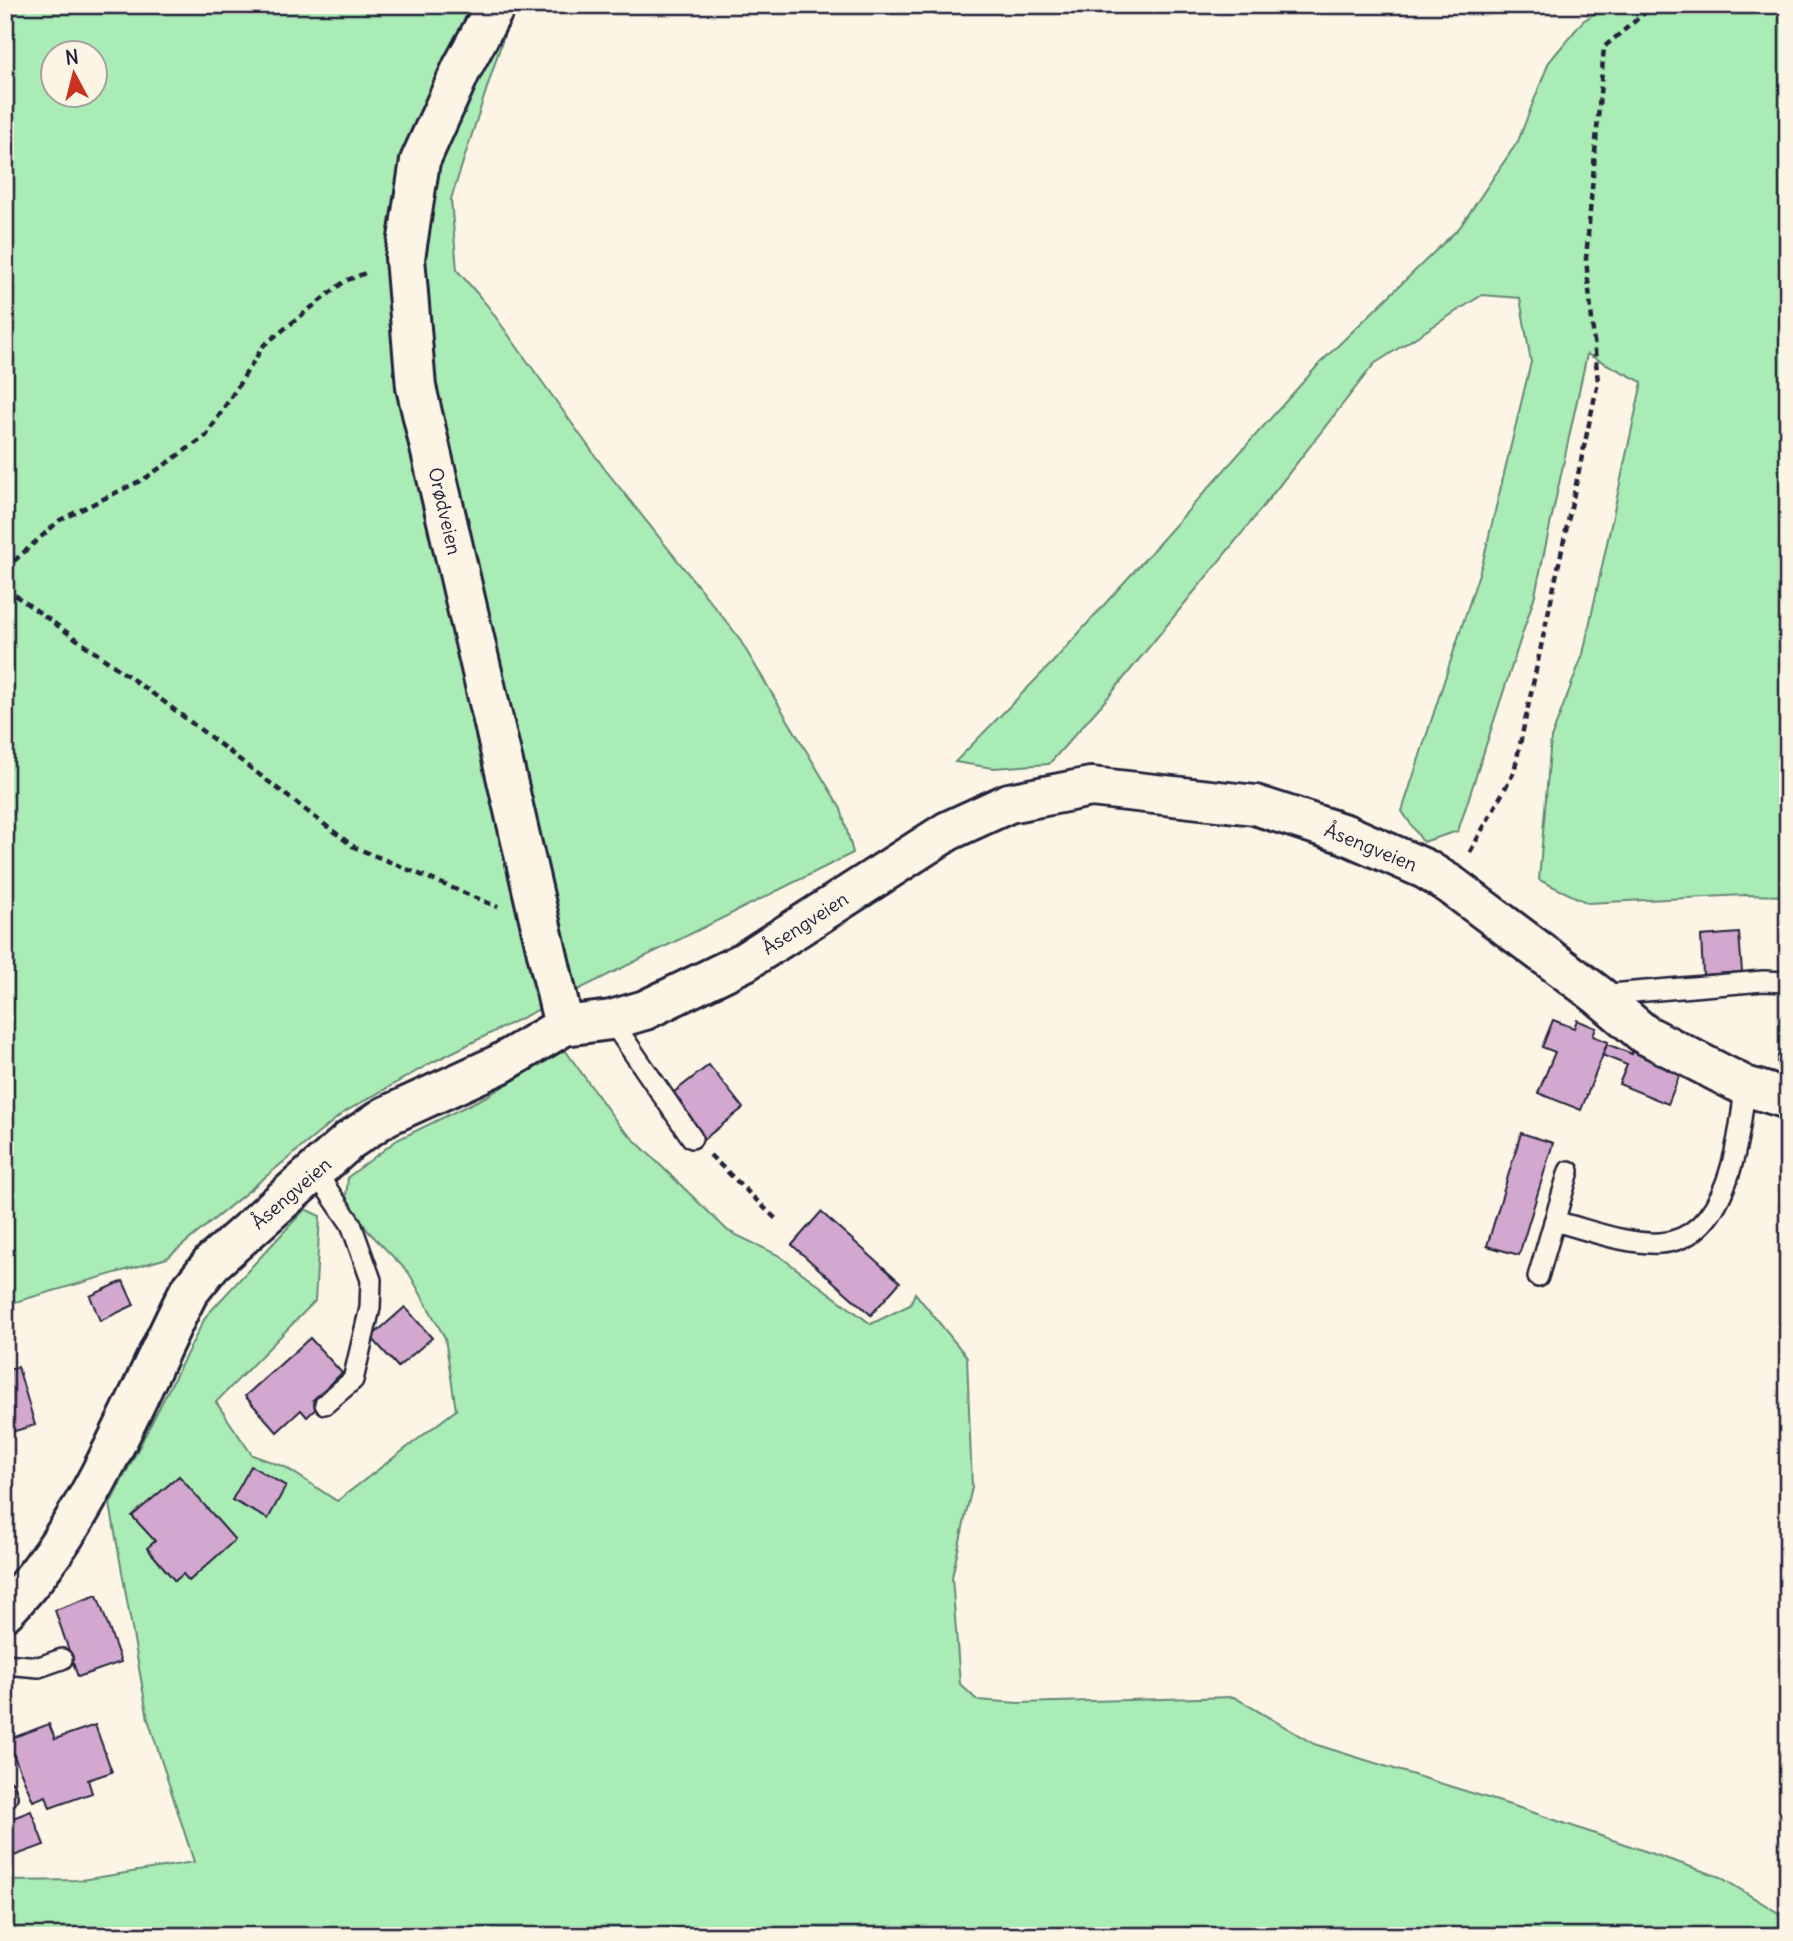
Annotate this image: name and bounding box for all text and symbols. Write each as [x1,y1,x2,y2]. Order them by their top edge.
north arrow [38,38,108,108]
text: N [64,44,80,70]
street label: Orødveien [423,465,467,557]
street label: Åsengveien [1321,818,1421,876]
street label: Åsengveien [758,886,852,960]
street label: Åsengveien [246,1152,336,1234]

